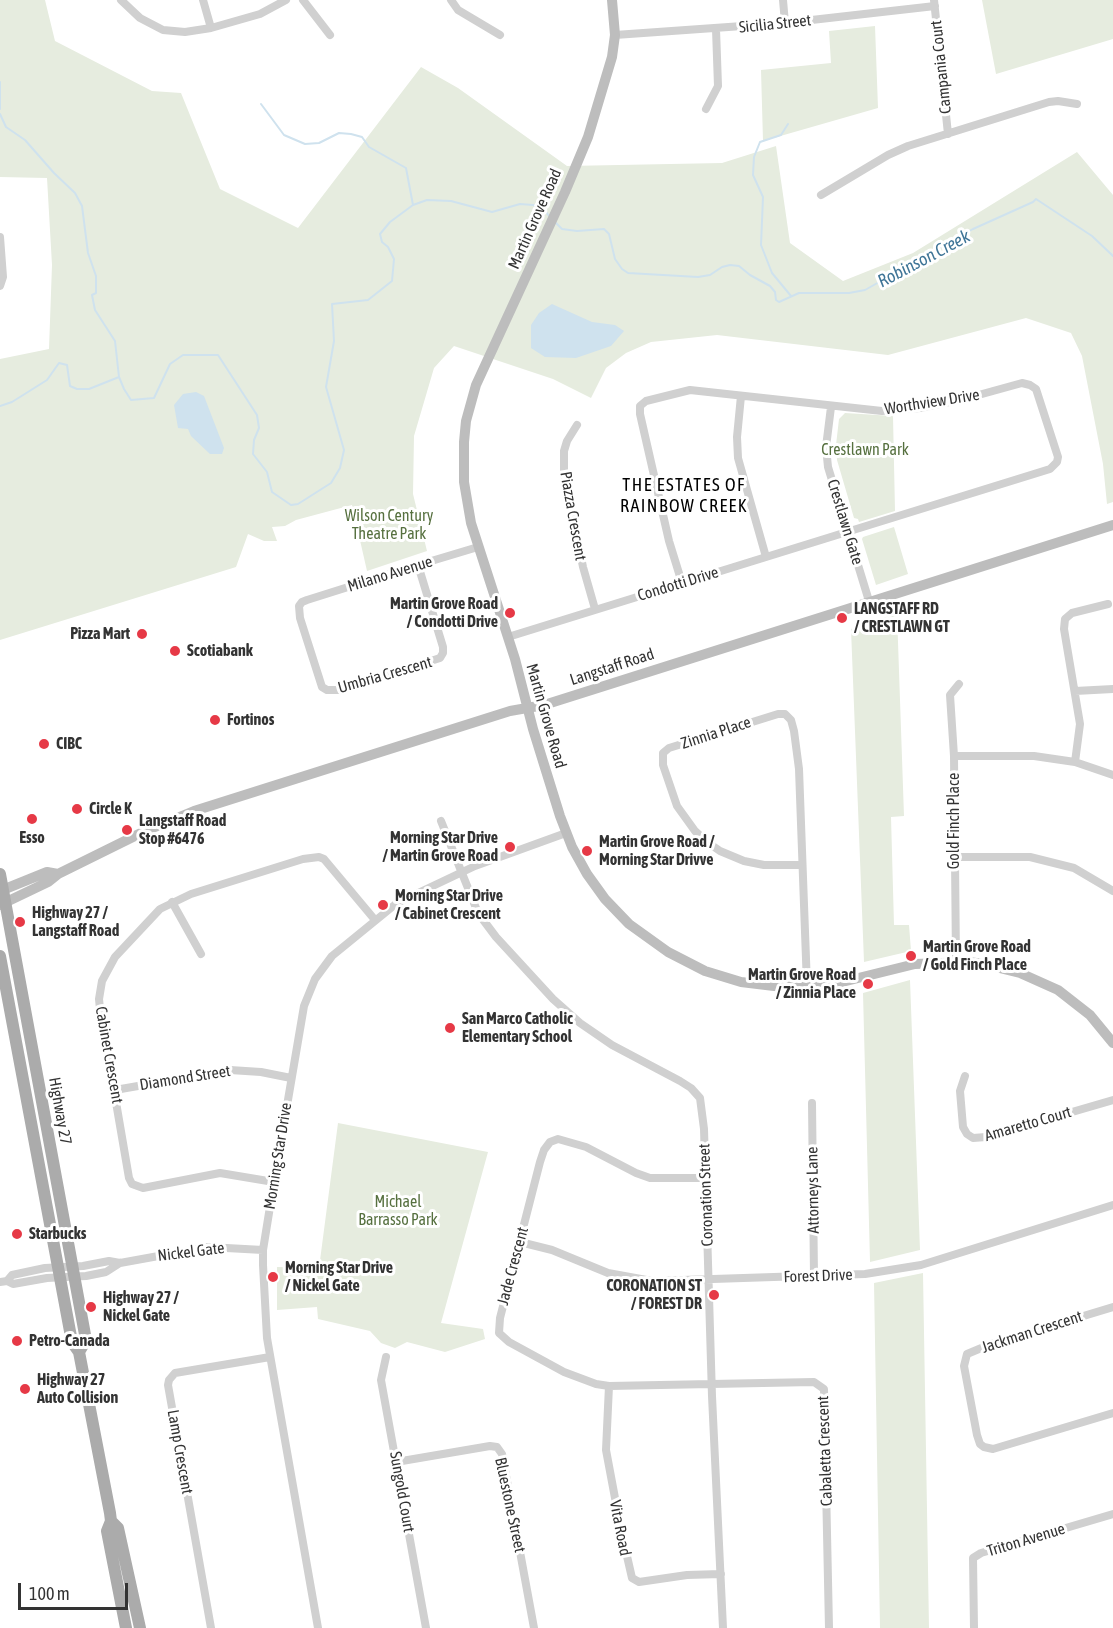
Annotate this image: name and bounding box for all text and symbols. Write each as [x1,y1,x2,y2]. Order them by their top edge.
street label: Sicilia Street [738,11,812,37]
street label: Campania Court [927,19,955,115]
street label: Martin Grove Road [504,166,566,272]
water label: Robinson Creek [874,226,974,292]
street label: Worthview Drive [883,385,981,419]
park label: Crestlawn Park [821,440,909,460]
street label: Piazza Crescent [556,470,590,562]
district label: THE ESTATES OF RAINBOW CREEK [620,474,748,516]
street label: Crestlawn Gate [823,477,867,567]
park label: Wilson Century Theatre Park [345,506,433,544]
street label: Milano Avenue [345,552,435,596]
street label: Condotti Drive [635,563,721,605]
place label: Martin Grove Road / Condotti Drive [390,594,498,632]
place label: LANGSTAFF RD / CRESTLAWN GT [854,599,950,637]
marker: Martin Grove Road / Condotti Drive [503,606,517,620]
marker: LANGSTAFF RD / CRESTLAWN GT [835,611,849,625]
place label: Pizza Mart [70,624,130,644]
marker: Pizza Mart [135,627,149,641]
place label: Scotiabank [187,641,253,661]
marker: Scotiabank [168,644,182,658]
street label: Langstaff Road [567,644,657,690]
street label: Umbria Crescent [336,652,434,698]
street label: Martin Grove Road [522,661,570,771]
place label: Fortinos [227,710,274,730]
marker: Fortinos [208,713,222,727]
street label: Zinnia Place [679,713,753,753]
place label: CIBC [56,734,82,754]
marker: CIBC [37,737,51,751]
street label: Gold Finch Place [944,773,964,869]
place label: Circle K [89,799,132,819]
marker: Circle K [70,802,84,816]
place label: Langstaff Road Stop #6476 [139,811,226,849]
marker: Esso [25,812,39,826]
marker: Langstaff Road Stop #6476 [120,823,134,837]
place label: Esso [19,828,45,848]
place label: Morning Star Drive / Martin Grove Road [382,828,498,866]
place label: Martin Grove Road / Morning Star Drivve [599,832,715,870]
marker: Morning Star Drive / Martin Grove Road [503,840,517,854]
marker: Martin Grove Road / Morning Star Drivve [580,844,594,858]
place label: Morning Star Drive / Cabinet Crescent [395,886,503,924]
marker: Morning Star Drive / Cabinet Crescent [376,898,390,912]
place label: Highway 27 / Langstaff Road [32,903,119,941]
marker: Highway 27 / Langstaff Road [13,915,27,929]
place label: Martin Grove Road / Gold Finch Place [923,937,1031,975]
marker: Martin Grove Road / Gold Finch Place [904,949,918,963]
place label: Martin Grove Road / Zinnia Place [748,965,856,1003]
marker: Martin Grove Road / Zinnia Place [861,977,875,991]
street label: Cabinet Crescent [91,1005,127,1105]
place label: San Marco Catholic Elementary School [462,1009,573,1047]
marker: San Marco Catholic Elementary School [443,1021,457,1035]
street label: Diamond Street [138,1061,232,1095]
street label: Highway 27 [45,1076,75,1146]
street label: Morning Star Drive [260,1101,296,1211]
street label: Amaretto Court [982,1102,1074,1146]
street label: Coronation Street [695,1143,717,1247]
street label: Attorneys Lane [803,1146,823,1234]
park label: Michael Barrasso Park [358,1192,438,1230]
place label: Starbucks [29,1224,86,1244]
street label: Jade Crescent [493,1225,533,1307]
marker: Starbucks [10,1227,24,1241]
street label: Nickel Gate [157,1238,225,1266]
place label: Morning Star Drive / Nickel Gate [285,1258,393,1296]
street label: Forest Drive [783,1265,853,1287]
marker: Morning Star Drive / Nickel Gate [266,1270,280,1284]
place label: CORONATION ST / FOREST DR [606,1276,702,1314]
place label: Highway 27 / Nickel Gate [103,1288,179,1326]
marker: CORONATION ST / FOREST DR [707,1288,721,1302]
marker: Highway 27 / Nickel Gate [84,1300,98,1314]
street label: Jackman Crescent [979,1307,1085,1357]
place label: Petro-Canada [29,1331,110,1351]
marker: Petro-Canada [10,1334,24,1348]
place label: Highway 27 Auto Collision [37,1370,118,1408]
marker: Highway 27 Auto Collision [18,1382,32,1396]
street label: Cabaletta Crescent [813,1396,837,1506]
street label: Lamp Crescent [163,1408,197,1496]
street label: Sungold Court [385,1450,419,1534]
street label: Bluestone Street [491,1456,529,1554]
street label: Vita Road [605,1499,635,1557]
street label: Triton Avenue [985,1519,1067,1561]
scale bar [21,1571,130,1609]
text: 100 m [29,1583,70,1604]

